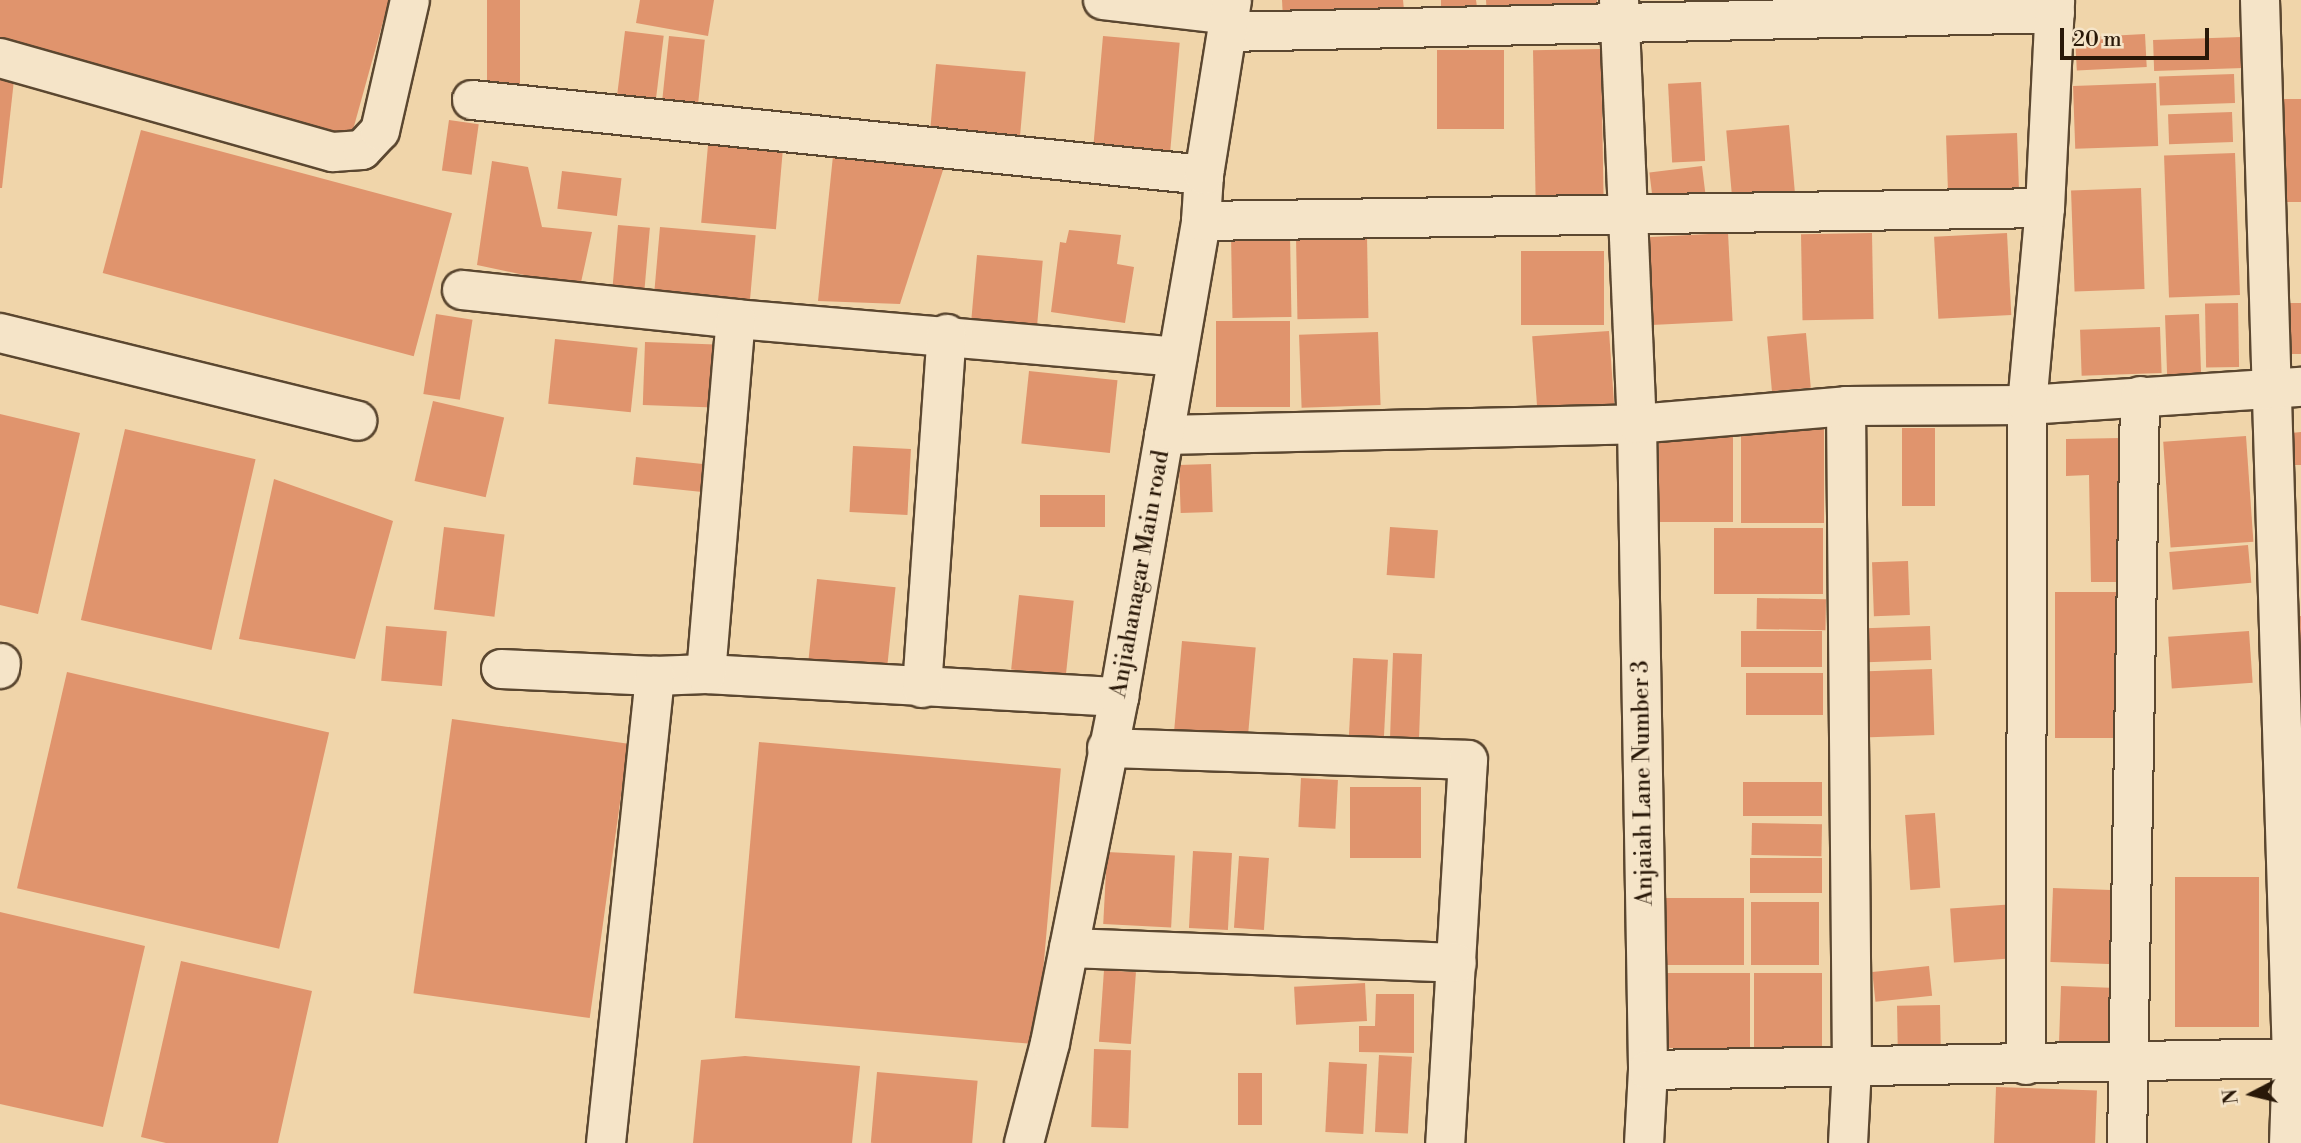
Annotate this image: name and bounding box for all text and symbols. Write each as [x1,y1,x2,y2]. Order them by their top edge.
scale bar [2063,14,2212,58]
text: 20 m [2073,27,2122,53]
street label: Anjiahanagar Main road [1105,448,1175,700]
street label: Anjaiah Lane Number 3 [1627,660,1659,906]
north arrow [2217,1059,2287,1129]
text: N [2218,1088,2244,1105]

